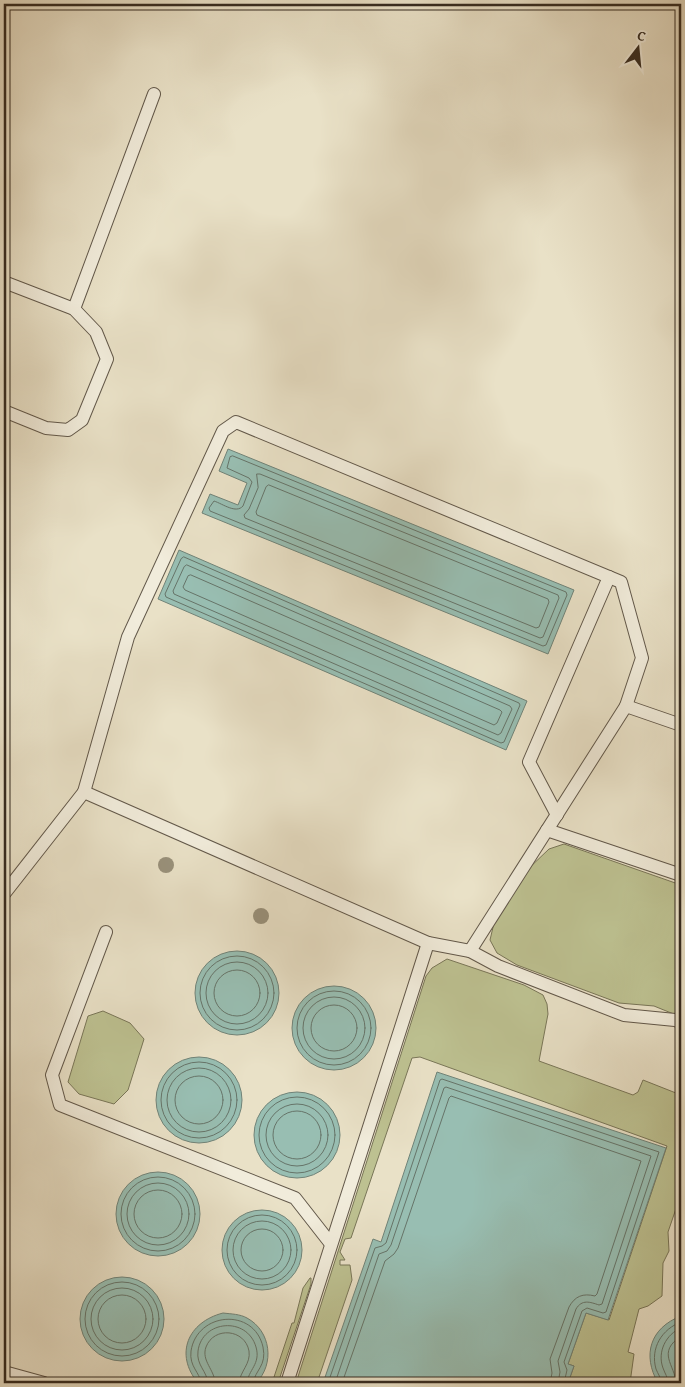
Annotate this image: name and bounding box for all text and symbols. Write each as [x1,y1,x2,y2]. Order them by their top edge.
north arrow [612,22,662,72]
text: С [635,25,648,46]

